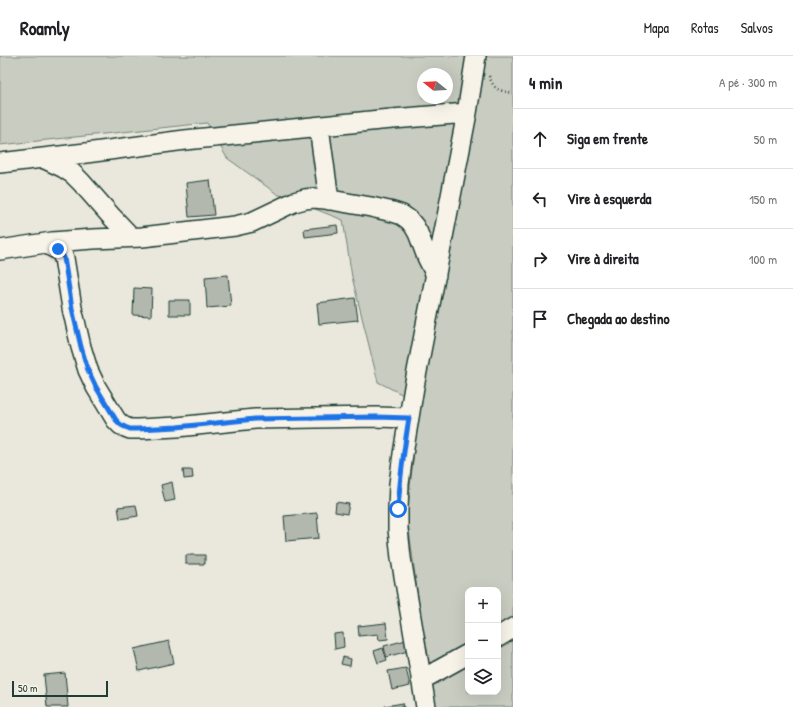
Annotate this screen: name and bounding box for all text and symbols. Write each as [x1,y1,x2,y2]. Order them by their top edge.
text: Roamly [20,15,70,41]
text: Mapa [644,18,669,37]
text: Rotas [691,18,719,37]
text: Salvos [741,18,773,37]
north arrow [417,68,453,104]
text: 4 min [529,71,562,94]
text: A pé · 300 m [719,73,777,91]
icon: ahead [529,128,551,150]
text: Siga em frente [567,128,648,149]
text: 50 m [754,130,777,148]
icon: left [529,188,551,210]
text: Vire à esquerda [567,188,651,209]
text: 150 m [749,190,777,208]
route end [49,240,67,258]
icon: right [529,248,551,270]
text: Vire à direita [567,248,639,269]
text: 100 m [749,250,777,268]
icon: arrive [529,308,551,330]
text: Chegada ao destino [567,308,670,329]
route start [389,500,407,518]
map controls [465,587,501,695]
button: + [465,587,501,623]
button: − [465,623,501,659]
button: layers [465,659,501,695]
scale bar [12,679,108,698]
text: 50 m [18,681,38,695]

